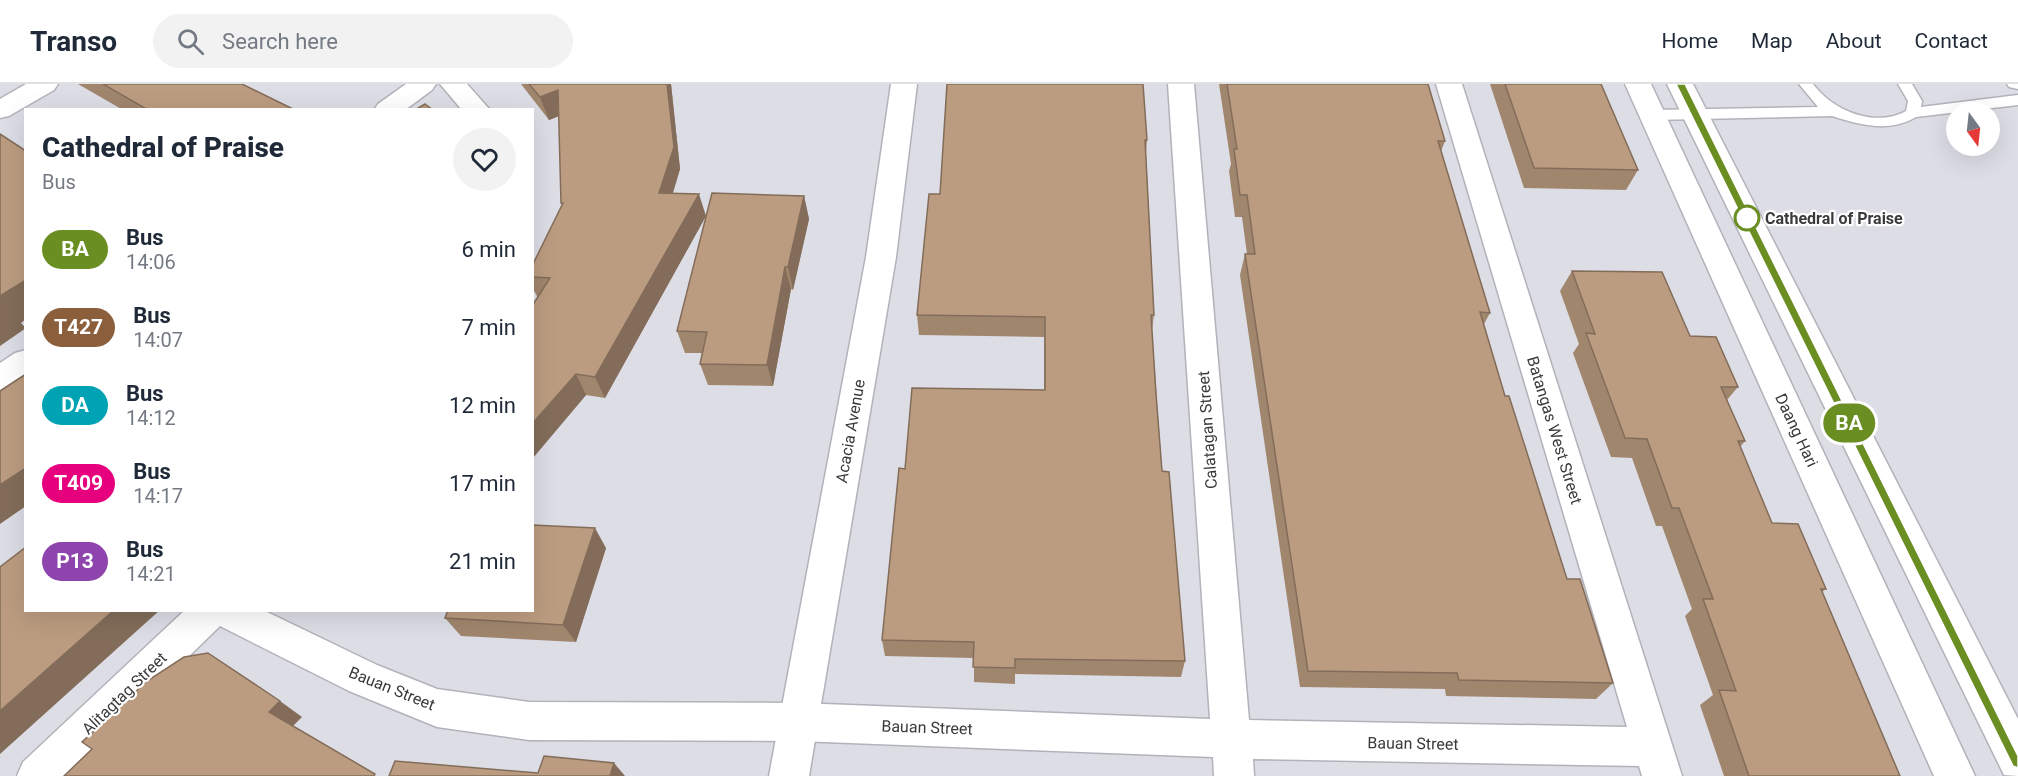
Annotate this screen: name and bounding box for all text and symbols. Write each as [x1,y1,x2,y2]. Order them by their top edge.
search box [153,14,573,68]
text: Transo [30,25,117,58]
icon: search [174,25,207,58]
text: Search here [222,29,338,54]
text: Home [1662,29,1718,53]
text: Map [1751,29,1793,53]
text: About [1826,29,1882,53]
text: Contact [1915,29,1988,53]
north arrow [1946,102,2000,156]
map controls [1946,102,2000,156]
button: heart [453,128,516,191]
text: Cathedral of Praise [42,131,284,164]
text: Bus [42,170,76,194]
marker: Cathedral of Praise [1734,205,1760,231]
place label: Cathedral of Praise [1765,209,1903,228]
text: Bus [126,225,164,250]
text: BA [61,237,89,261]
text: 6 min [461,237,516,262]
text: 14:06 [126,250,176,274]
text: Bus [133,303,171,328]
text: T427 [54,315,103,339]
text: 7 min [461,315,516,340]
text: 14:07 [133,328,183,352]
street label: Batangas West Street [1523,354,1586,506]
street label: Calatagan Street [1194,370,1221,490]
street label: Acacia Avenue [832,378,869,484]
text: Bus [126,381,164,406]
street label: Daang Hari [1771,390,1822,470]
text: DA [61,393,89,417]
text: 12 min [449,393,516,418]
line badge: BA [1822,404,1876,442]
text: 14:12 [126,406,176,430]
text: BA [1835,411,1863,435]
text: Bus [133,459,171,484]
text: T409 [54,471,103,495]
text: 17 min [449,471,516,496]
text: 14:17 [133,484,183,508]
text: Bus [126,537,164,562]
text: P13 [56,549,94,573]
text: 21 min [449,549,516,574]
text: 14:21 [126,562,176,586]
street label: Alitagtag Street [78,648,171,738]
street label: Bauan Street [346,663,438,714]
street label: Bauan Street [881,716,973,739]
street label: Bauan Street [1367,733,1459,754]

